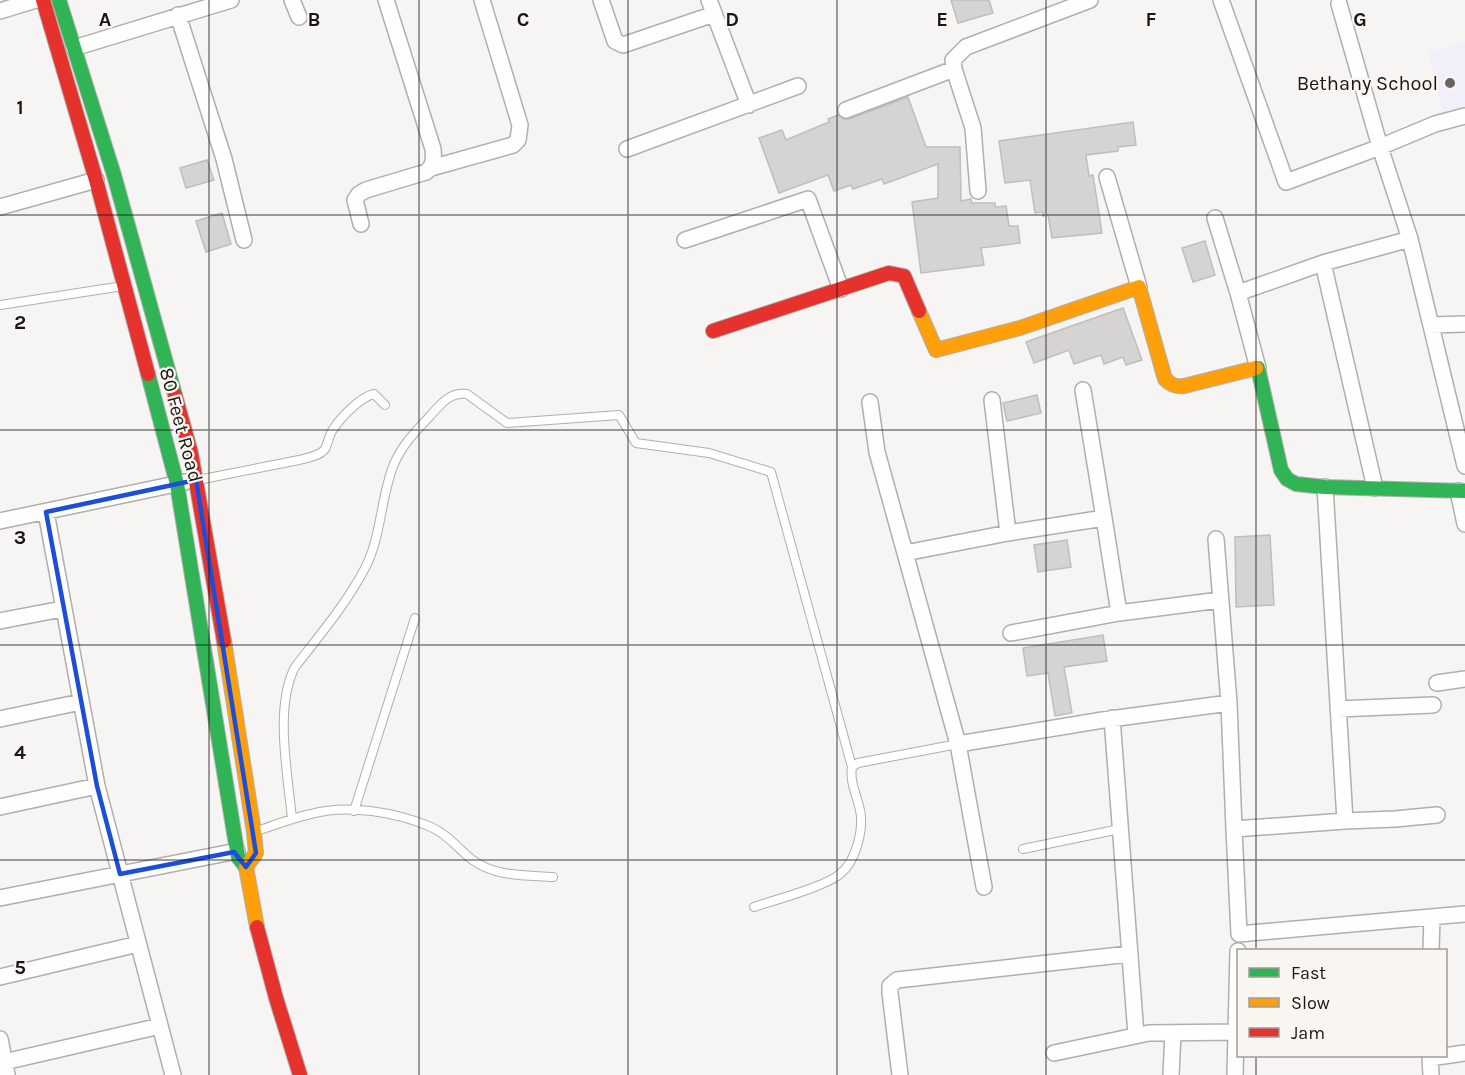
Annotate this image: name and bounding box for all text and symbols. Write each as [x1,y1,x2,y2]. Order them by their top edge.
text: A [99,8,112,31]
text: B [308,8,320,31]
text: C [517,8,529,31]
text: D [725,8,739,31]
text: E [936,8,948,31]
text: F [1146,8,1157,31]
text: G [1353,8,1367,31]
place label: Bethany School [1297,72,1438,95]
marker: Bethany School [1443,76,1457,90]
text: 1 [16,96,24,119]
text: 2 [14,311,26,334]
street label: 80 Feet Road [155,365,207,485]
text: 3 [14,526,26,549]
text: 4 [14,741,26,764]
legend [1237,949,1447,1057]
text: 5 [14,956,26,979]
text: Fast [1291,962,1326,984]
text: Slow [1291,992,1330,1014]
text: Jam [1291,1022,1325,1044]

